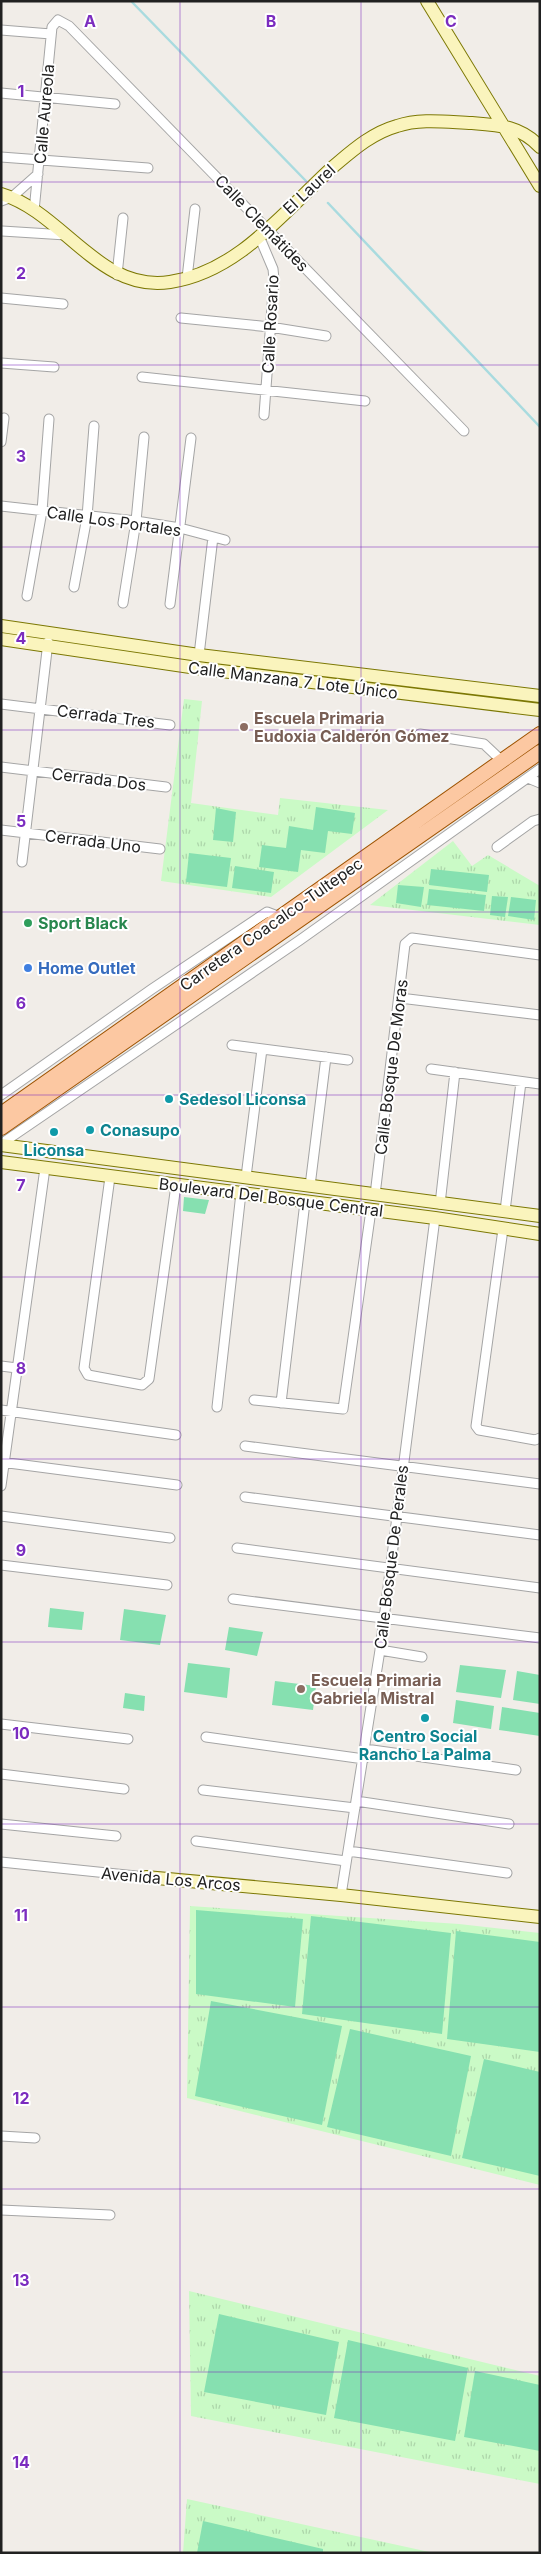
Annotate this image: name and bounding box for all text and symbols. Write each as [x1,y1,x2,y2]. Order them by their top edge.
text: A [84,11,96,31]
text: B [266,11,276,31]
text: C [445,11,457,31]
street label: Calle Aureola [30,63,58,165]
text: 1 [18,81,24,101]
street label: El Laurel [279,160,339,218]
street label: Calle Clemátides [211,170,313,276]
text: 2 [16,263,26,283]
street label: Calle Rosario [257,274,283,374]
text: 3 [16,446,26,466]
street label: Calle Los Portales [45,502,183,540]
text: 4 [16,628,27,648]
street label: Calle Manzana 7 Lote Único [187,657,399,703]
street label: Cerrada Tres [56,700,156,732]
place label: Escuela Primaria Eudoxia Calderón Gómez [254,708,450,746]
marker: Escuela Primaria Eudoxia Calderón Gómez [238,721,250,733]
street label: Cerrada Dos [51,763,147,795]
text: 5 [16,811,26,831]
street label: Cerrada Uno [44,825,142,857]
street label: Carretera Coacalco-Tultepec [176,853,366,995]
place label: Sport Black [38,913,128,933]
marker: Sport Black [22,917,34,929]
place label: Home Outlet [38,958,136,978]
marker: Home Outlet [22,962,34,974]
street label: Calle Bosque De Moras [370,978,412,1156]
text: 6 [16,993,26,1013]
place label: Sedesol Liconsa [179,1089,306,1109]
marker: Sedesol Liconsa [163,1093,175,1105]
place label: Conasupo [100,1120,180,1140]
marker: Conasupo [84,1124,96,1136]
marker: Liconsa [48,1126,60,1138]
place label: Liconsa [24,1140,84,1160]
street label: Boulevard Del Bosque Central [158,1173,384,1221]
text: 7 [16,1175,26,1195]
text: 8 [16,1358,26,1378]
street label: Calle Bosque De Perales [370,1464,412,1650]
text: 9 [16,1540,26,1560]
place label: Escuela Primaria Gabriela Mistral [311,1670,441,1708]
marker: Escuela Primaria Gabriela Mistral [295,1683,307,1695]
marker: Centro Social Rancho La Palma [419,1712,431,1724]
text: 10 [12,1723,30,1743]
place label: Centro Social Rancho La Palma [359,1726,491,1764]
street label: Avenida Los Arcos [100,1863,242,1895]
text: 11 [14,1905,28,1925]
text: 12 [13,2088,29,2108]
text: 13 [12,2270,30,2290]
text: 14 [12,2452,30,2472]

